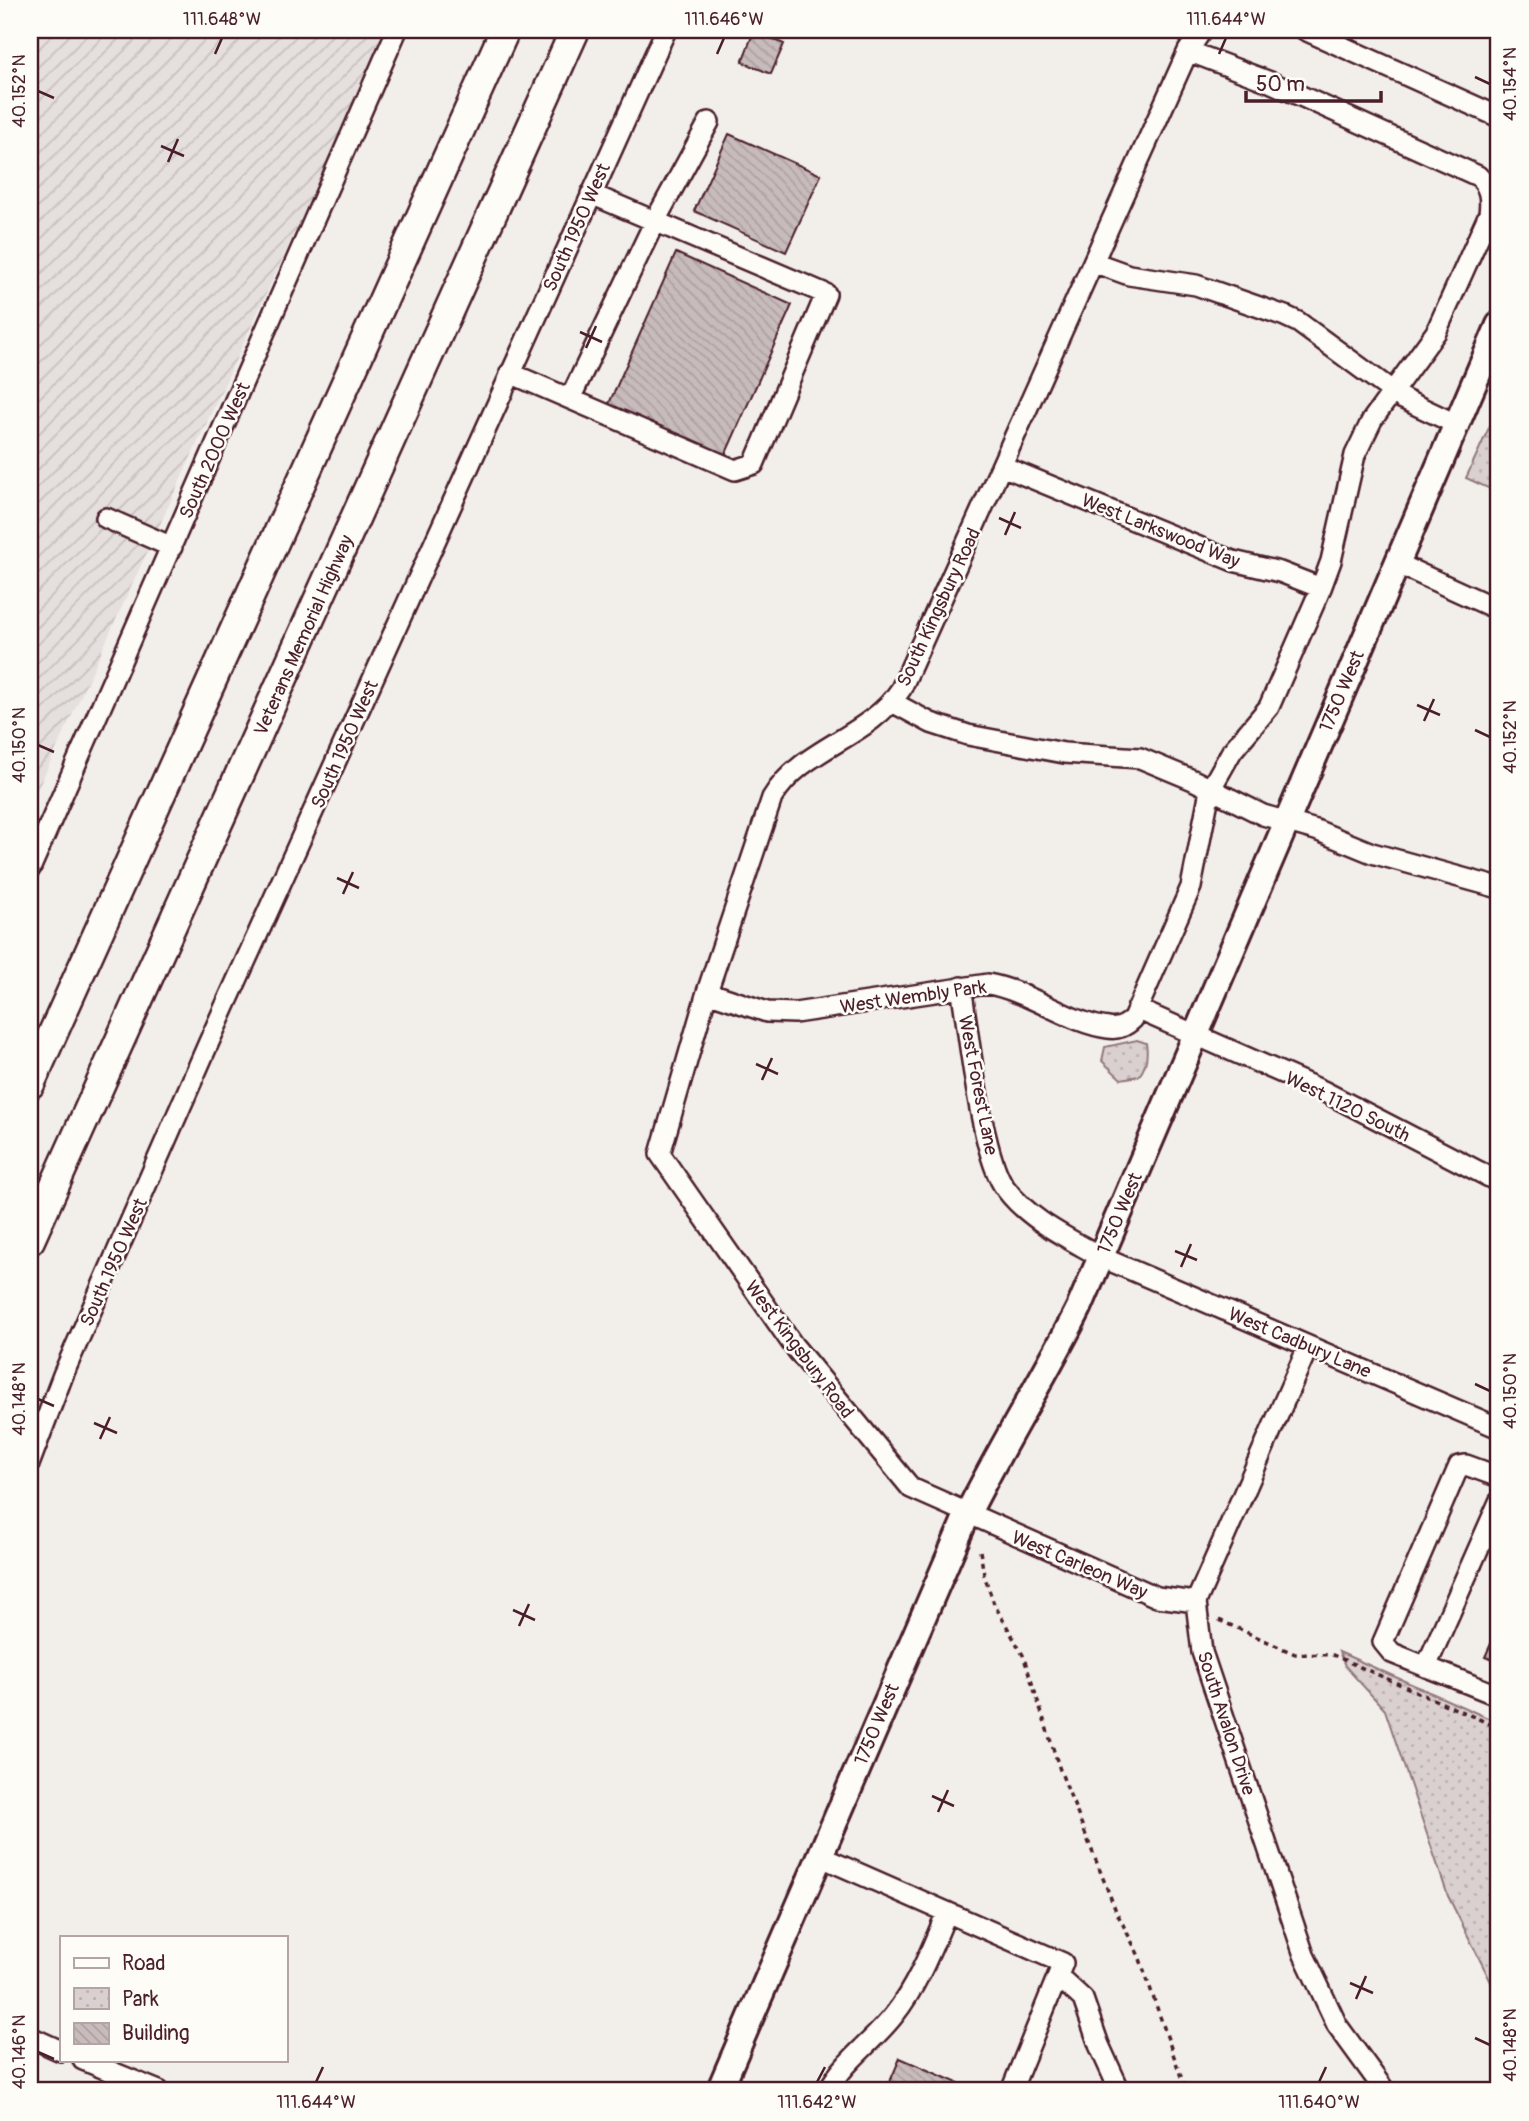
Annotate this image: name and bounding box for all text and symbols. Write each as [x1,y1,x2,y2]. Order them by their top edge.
text: 111.648°W [183,8,261,31]
text: 111.646°W [684,8,764,31]
text: 111.644°W [1186,8,1266,31]
text: 40.154°N [1499,47,1522,121]
text: 40.152°N [8,54,31,128]
scale bar [1246,60,1380,104]
text: 50 m [1256,71,1305,98]
street label: South 1950 West [538,159,616,295]
street label: South 2000 West [174,378,256,522]
street label: West Larkswood Way [1078,488,1243,574]
street label: South Kingsbury Road [892,524,986,691]
street label: Veterans Memorial Highway [249,531,359,740]
street label: 1750 West [1314,647,1370,736]
street label: South 1950 West [306,676,384,812]
text: 40.152°N [1499,700,1522,774]
text: 40.150°N [8,707,31,783]
street label: West Wembly Park [838,975,988,1019]
street label: West Forest Lane [953,1013,1003,1158]
street label: West 1120 South [1281,1066,1414,1147]
street label: 1750 West [1092,1169,1148,1258]
street label: South 1950 West [75,1194,153,1330]
street label: West Kingsbury Road [739,1276,859,1423]
street label: West Cadbury Lane [1225,1302,1375,1384]
text: 40.150°N [1499,1353,1522,1429]
text: 40.148°N [8,1362,31,1436]
street label: West Carleon Way [1008,1526,1151,1604]
street label: South Avalon Drive [1191,1648,1261,1799]
street label: 1750 West [849,1680,905,1769]
legend [60,1936,287,2062]
text: Road [122,1950,166,1977]
text: Park [122,1986,159,2013]
text: 40.148°N [1499,2008,1522,2082]
text: 40.146°N [8,2015,31,2089]
text: Building [122,2020,189,2047]
text: 111.644°W [276,2091,356,2114]
text: 111.642°W [777,2091,857,2114]
text: 111.640°W [1278,2091,1360,2114]

